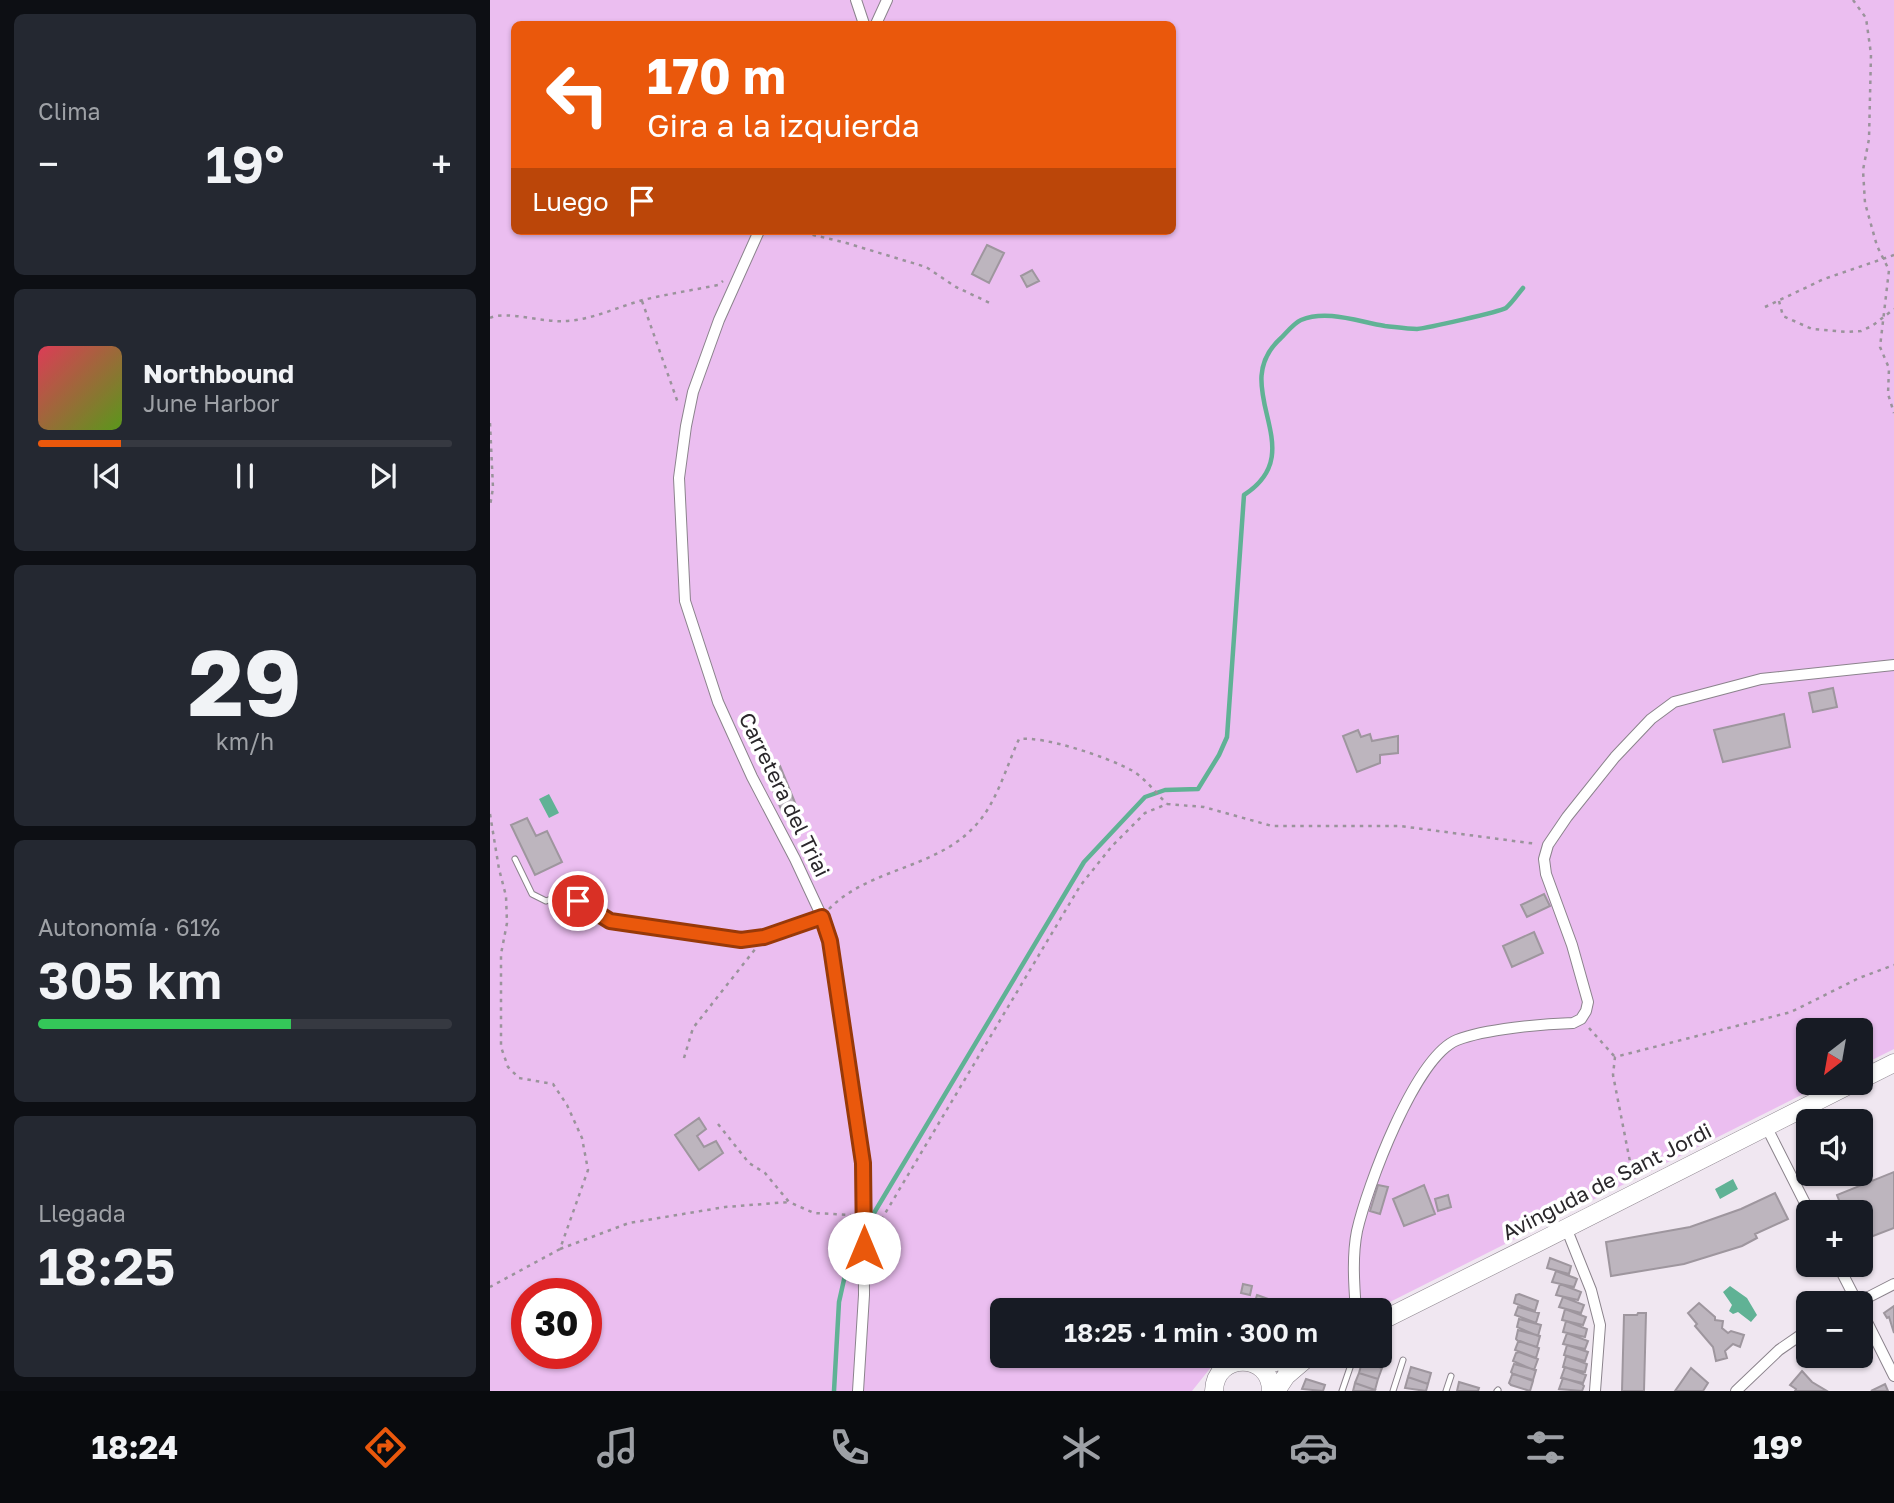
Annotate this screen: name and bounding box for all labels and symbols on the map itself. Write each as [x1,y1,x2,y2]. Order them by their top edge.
street label: Carretera del Triai [734,708,836,881]
pin [548,871,608,931]
north arrow [1796,1018,1872,1096]
street label: Avinguda de Sant Jordi [1497,1117,1716,1245]
position arrow [827,1211,901,1285]
speed limit sign: 30 [511,1278,602,1369]

